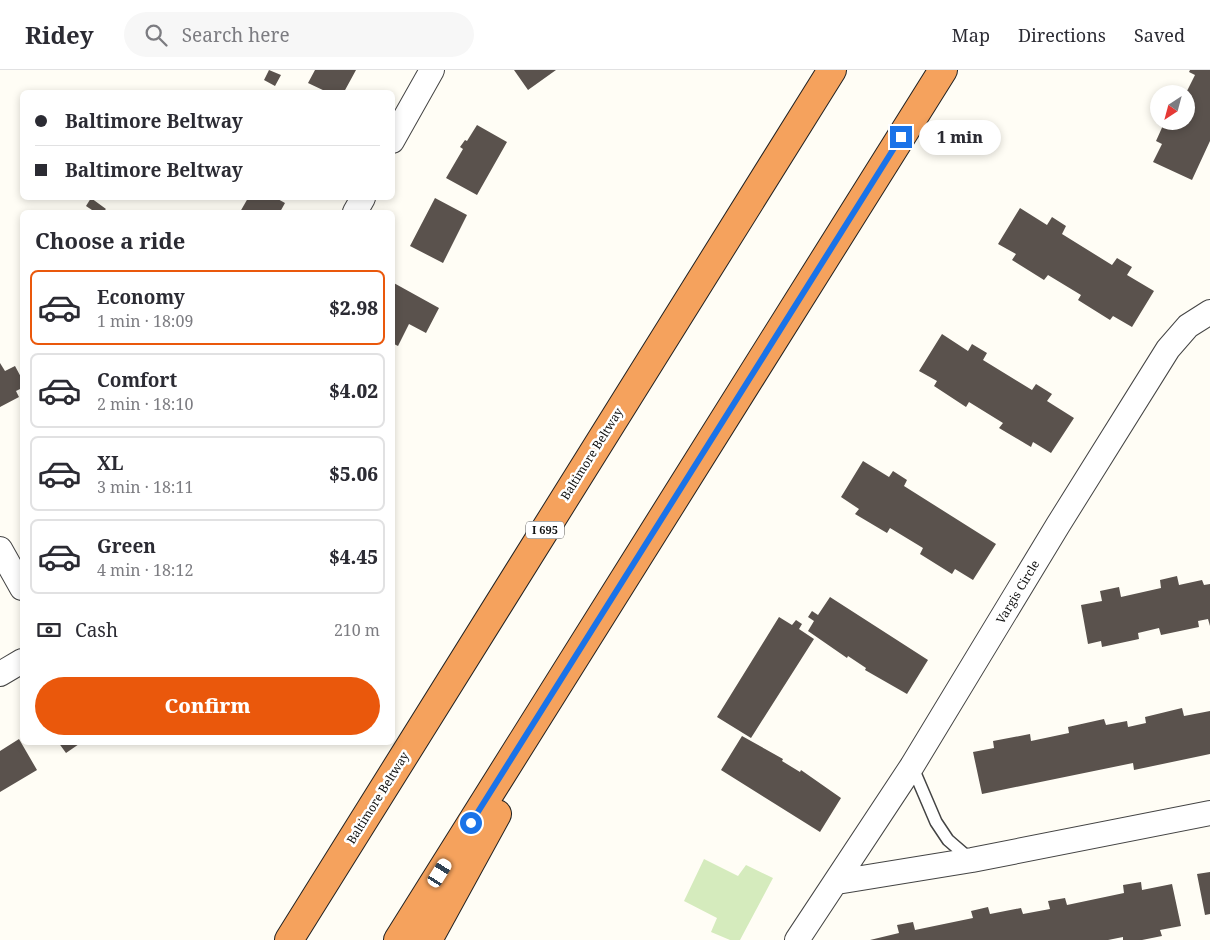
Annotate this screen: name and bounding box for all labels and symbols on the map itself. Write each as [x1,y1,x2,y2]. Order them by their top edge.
north arrow [1150,85,1195,130]
callout: 1 min [918,120,1001,154]
route end [890,126,912,148]
street label: Baltimore Beltway [556,404,627,503]
road number: I 695 [526,522,564,538]
street label: Vargis Circle [992,557,1043,627]
street label: Baltimore Beltway [342,748,413,847]
route start [460,812,482,834]
car [425,856,454,890]

